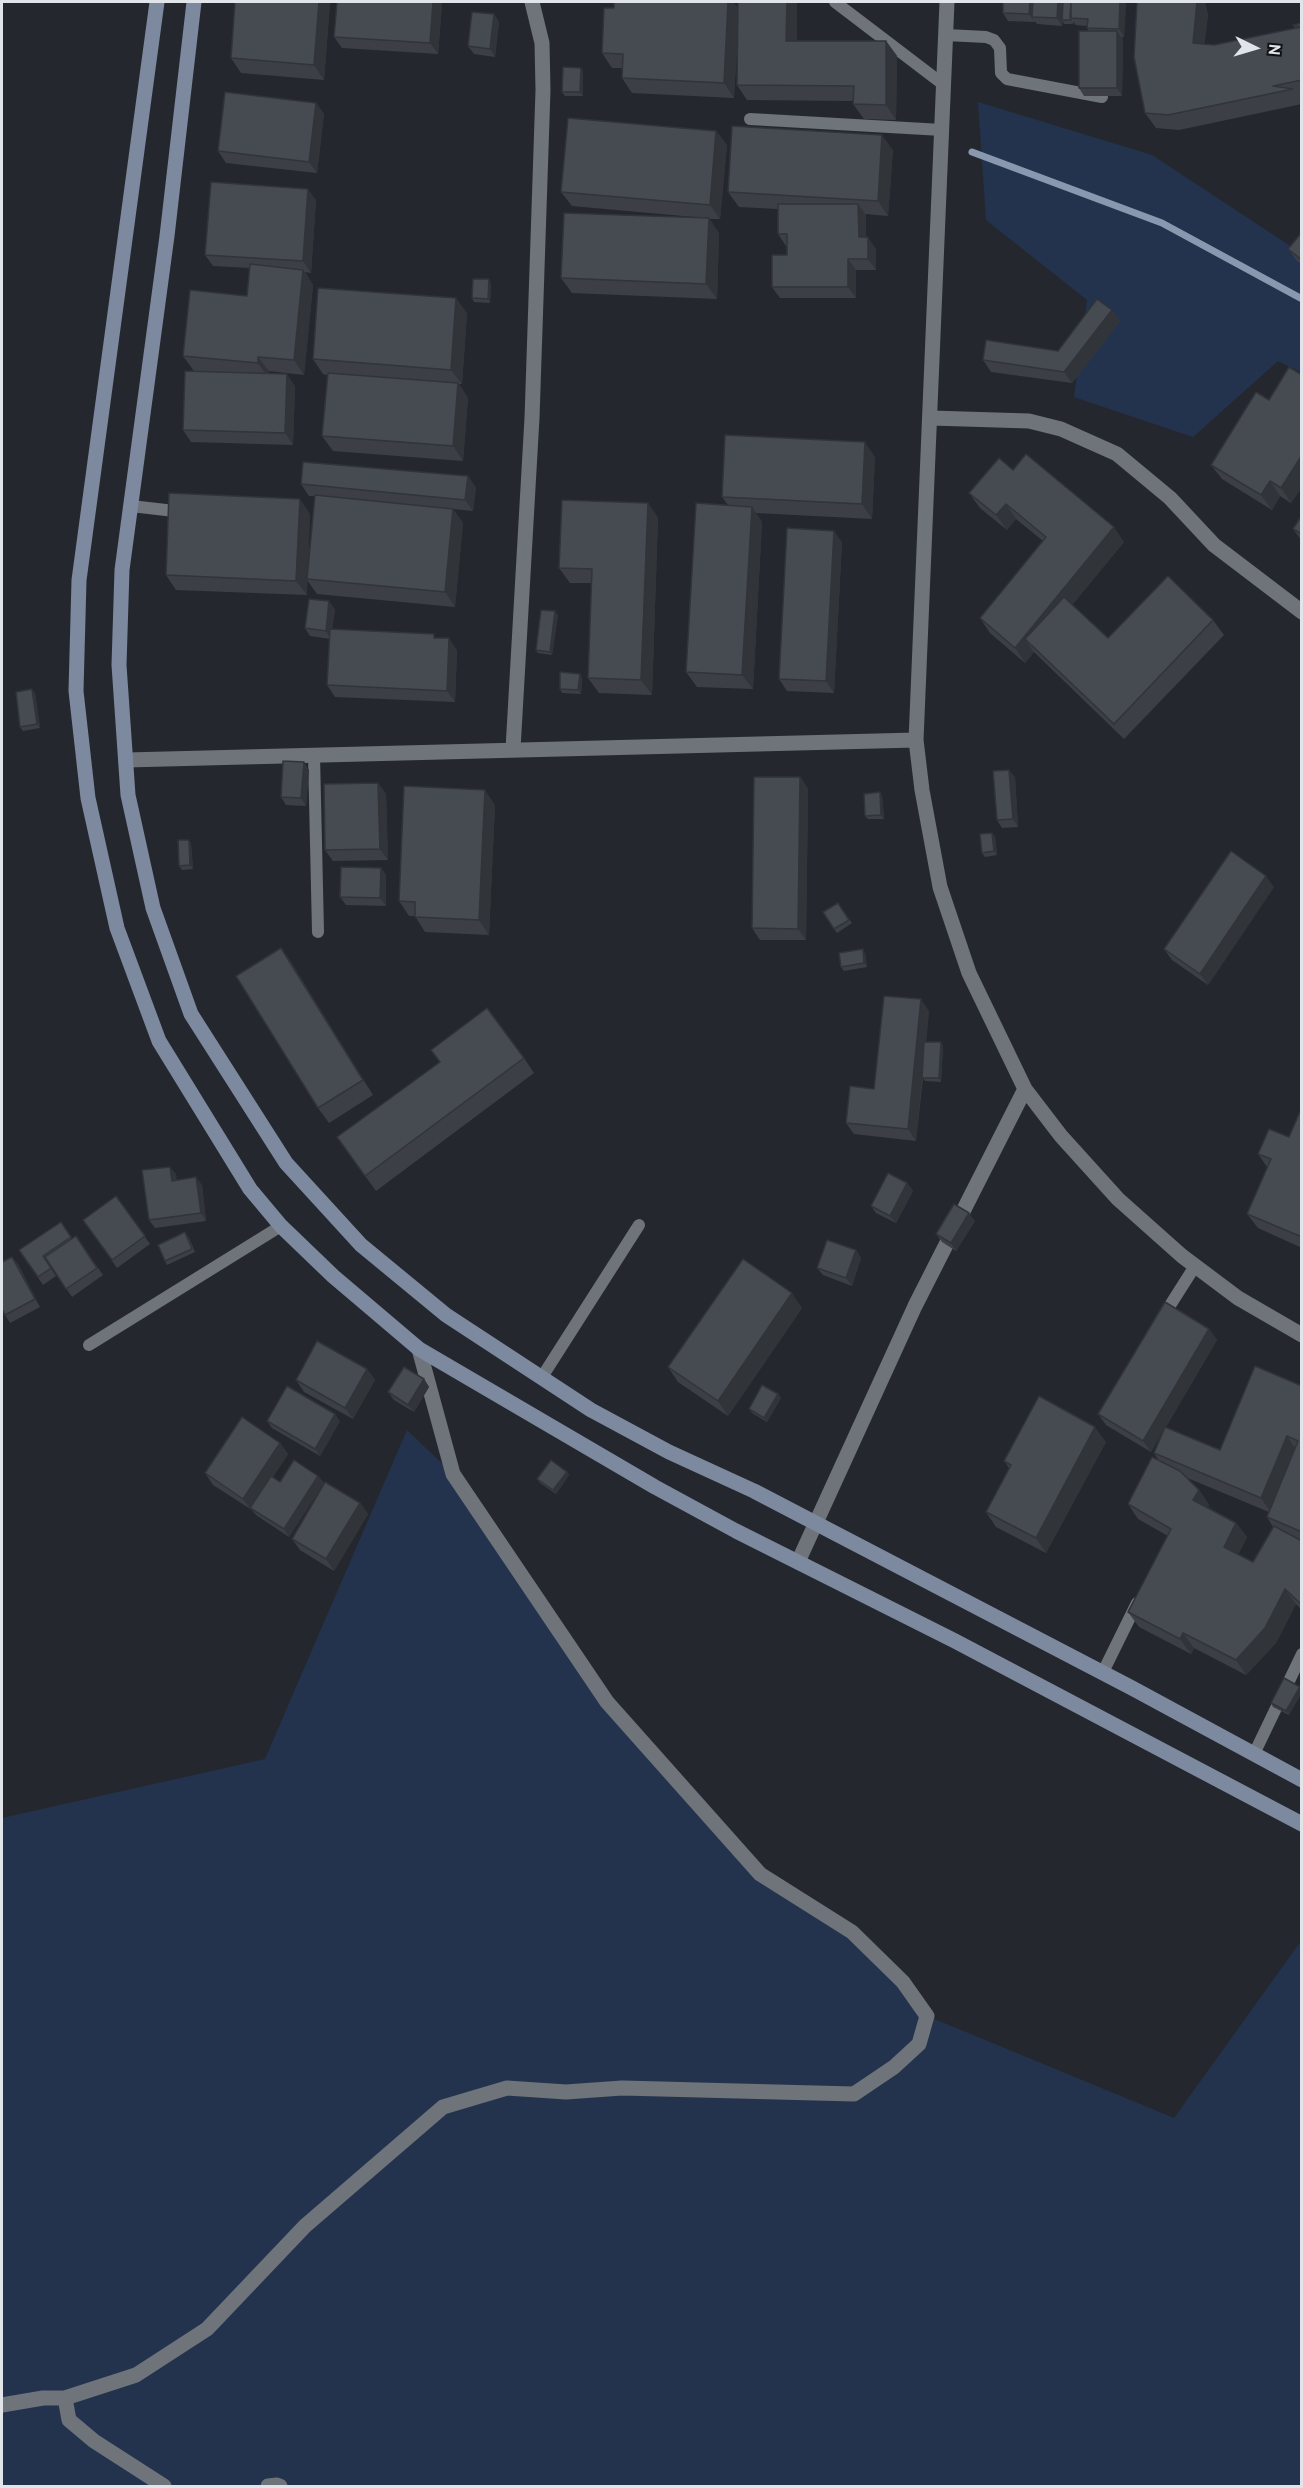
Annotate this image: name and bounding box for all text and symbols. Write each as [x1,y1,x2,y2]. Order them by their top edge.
north arrow [1225,18,1285,78]
text: N [1262,43,1283,56]

